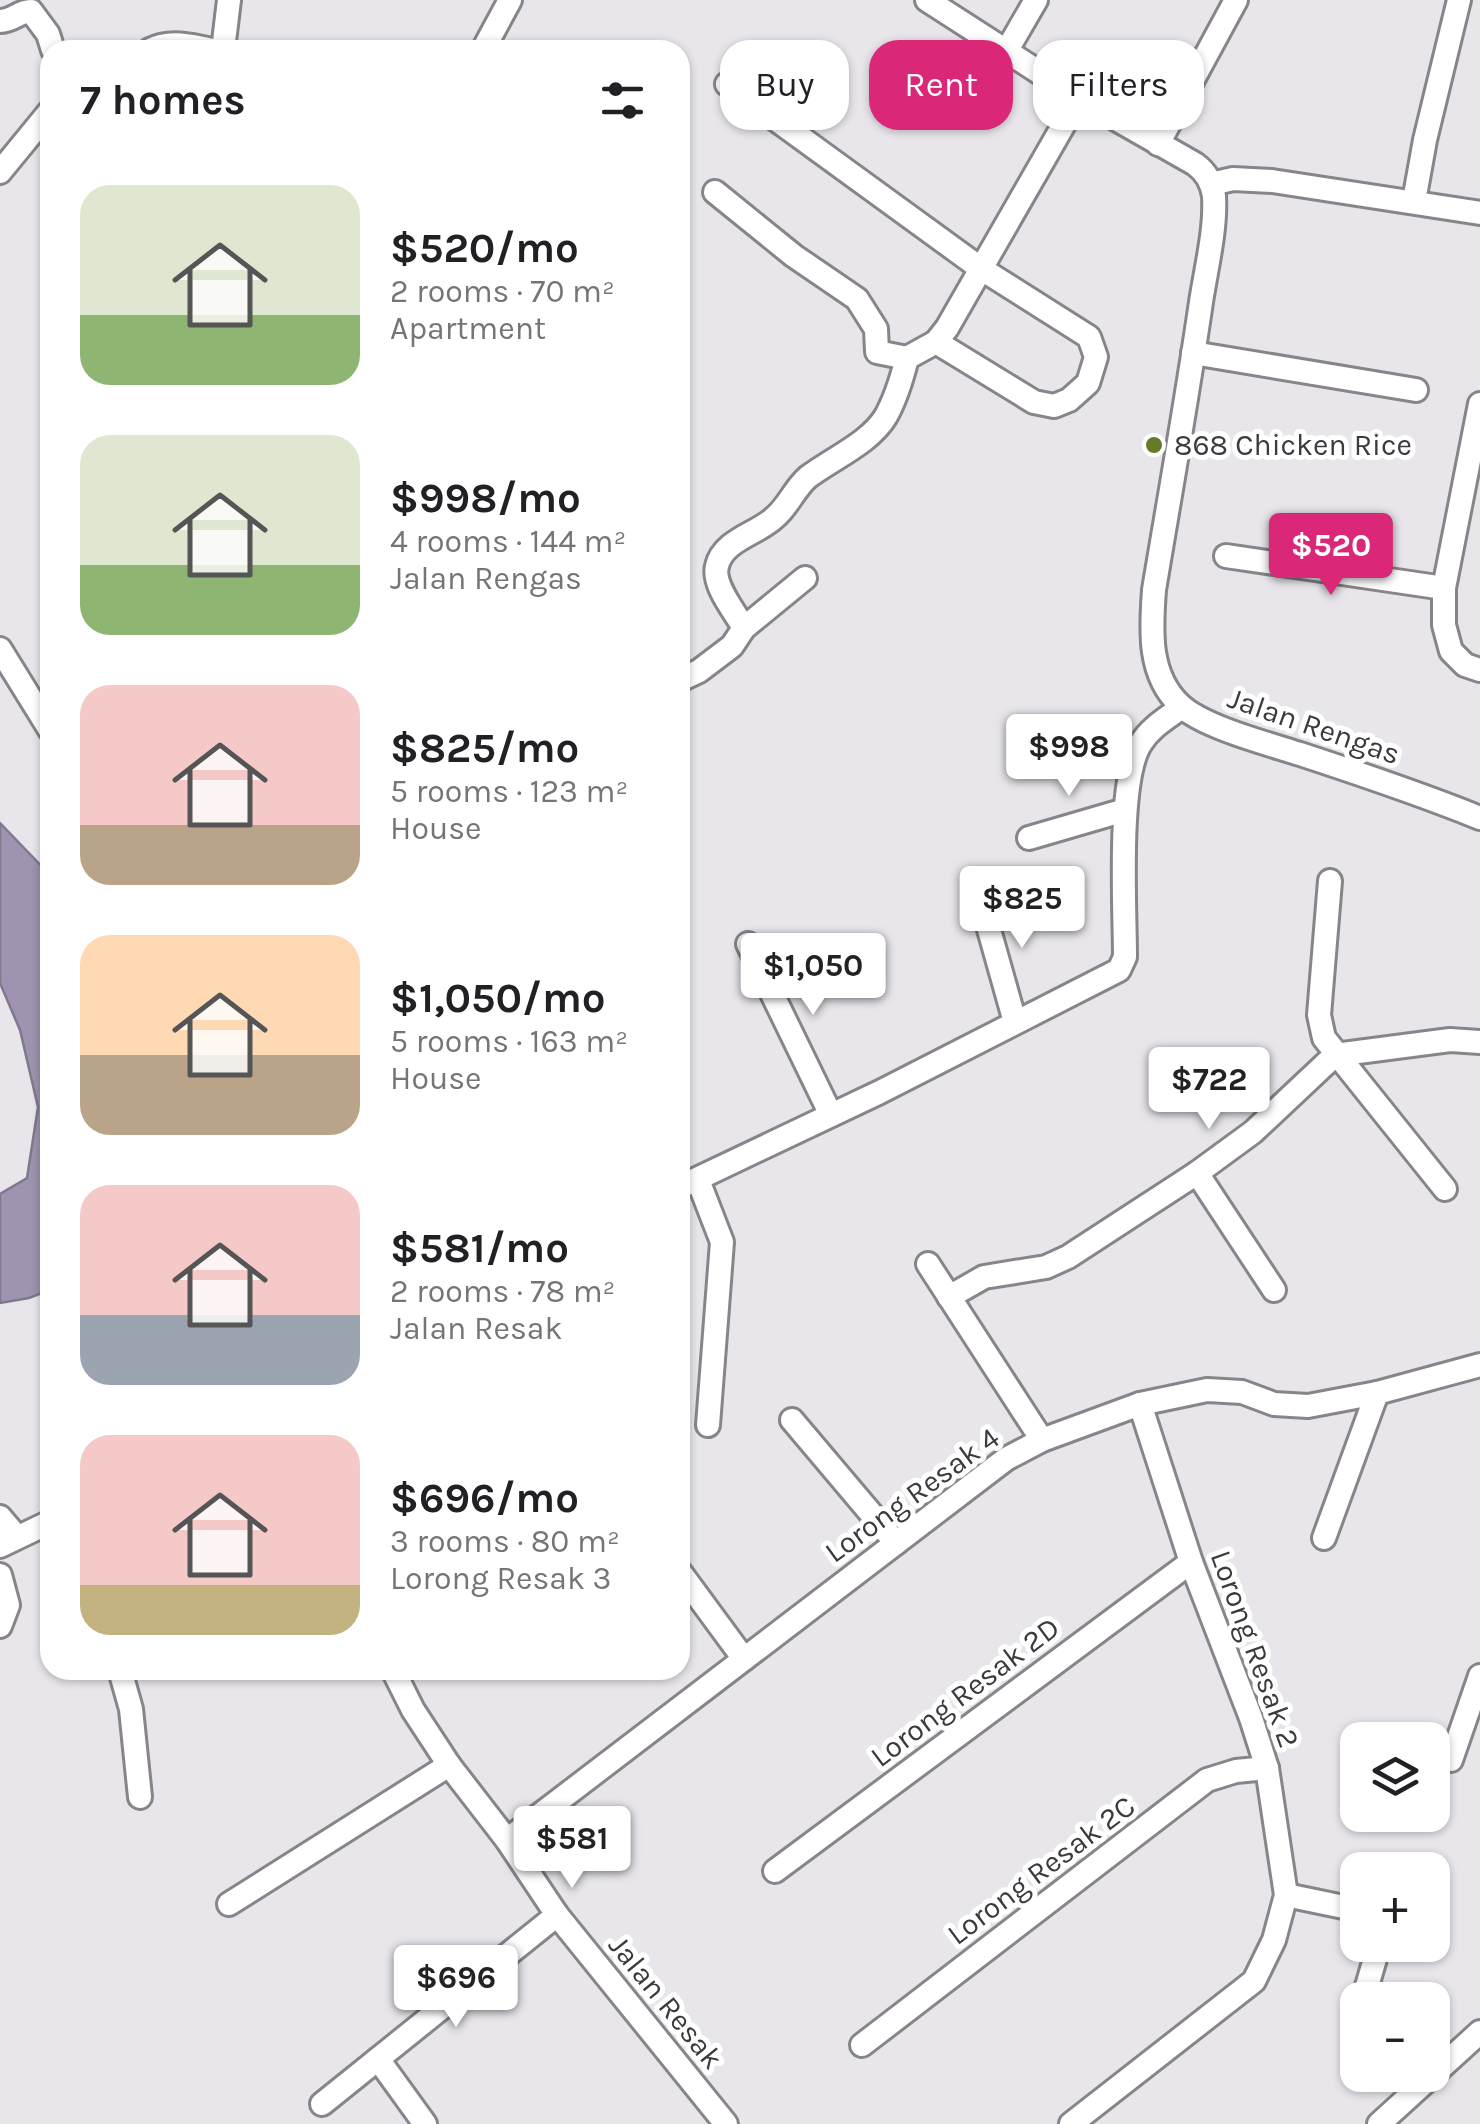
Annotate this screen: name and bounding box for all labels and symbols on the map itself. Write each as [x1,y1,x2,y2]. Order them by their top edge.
place label: 868 Chicken Rice [1174,427,1412,463]
marker: 868 Chicken Rice [1143,434,1165,456]
pin: $520 [1272,513,1390,598]
street label: Jalan Rengas [1223,680,1405,772]
pin: $998 [1010,714,1128,799]
pin: $825 [963,866,1081,951]
pin: $1,050 [732,933,894,1018]
pin: $722 [1150,1047,1268,1132]
street label: Lorong Resak 4 [818,1420,1006,1570]
street label: Lorong Resak 2 [1203,1545,1307,1753]
street label: Lorong Resak 2D [863,1609,1067,1775]
street label: Lorong Resak 2C [940,1788,1142,1952]
pin: $581 [513,1806,631,1891]
street label: Jalan Resak [601,1928,731,2076]
pin: $696 [397,1945,515,2030]

